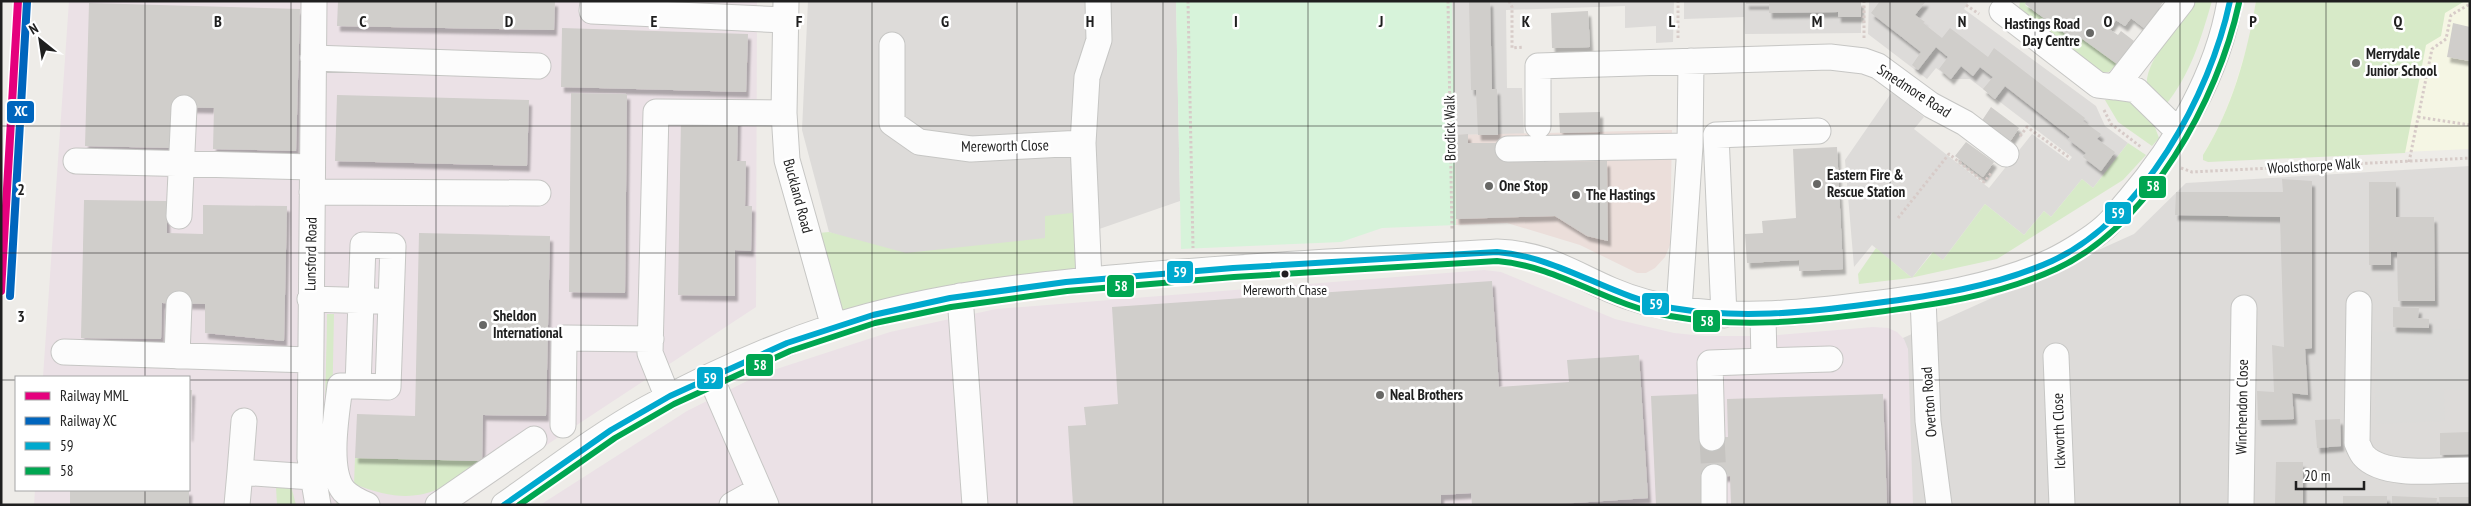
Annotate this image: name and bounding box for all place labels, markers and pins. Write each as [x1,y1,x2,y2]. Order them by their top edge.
place label: Hastings Road Day Centre [2005,14,2080,50]
marker: Hastings Road Day Centre [2084,27,2096,39]
place label: Merrydale Junior School [2365,44,2437,80]
marker: Merrydale Junior School [2350,57,2362,69]
place label: Eastern Fire & Rescue Station [1827,165,1906,201]
place label: One Stop [1499,176,1548,195]
marker: Eastern Fire & Rescue Station [1811,178,1823,190]
marker: One Stop [1483,180,1495,192]
place label: The Hastings [1586,185,1655,204]
marker: The Hastings [1570,189,1582,201]
marker: Mereworth Chase [1280,269,1290,279]
place label: Mereworth Chase [1243,281,1327,299]
place label: Sheldon International [493,306,563,342]
marker: Sheldon International [477,319,489,331]
place label: Neal Brothers [1390,385,1463,404]
marker: Neal Brothers [1374,389,1386,401]

